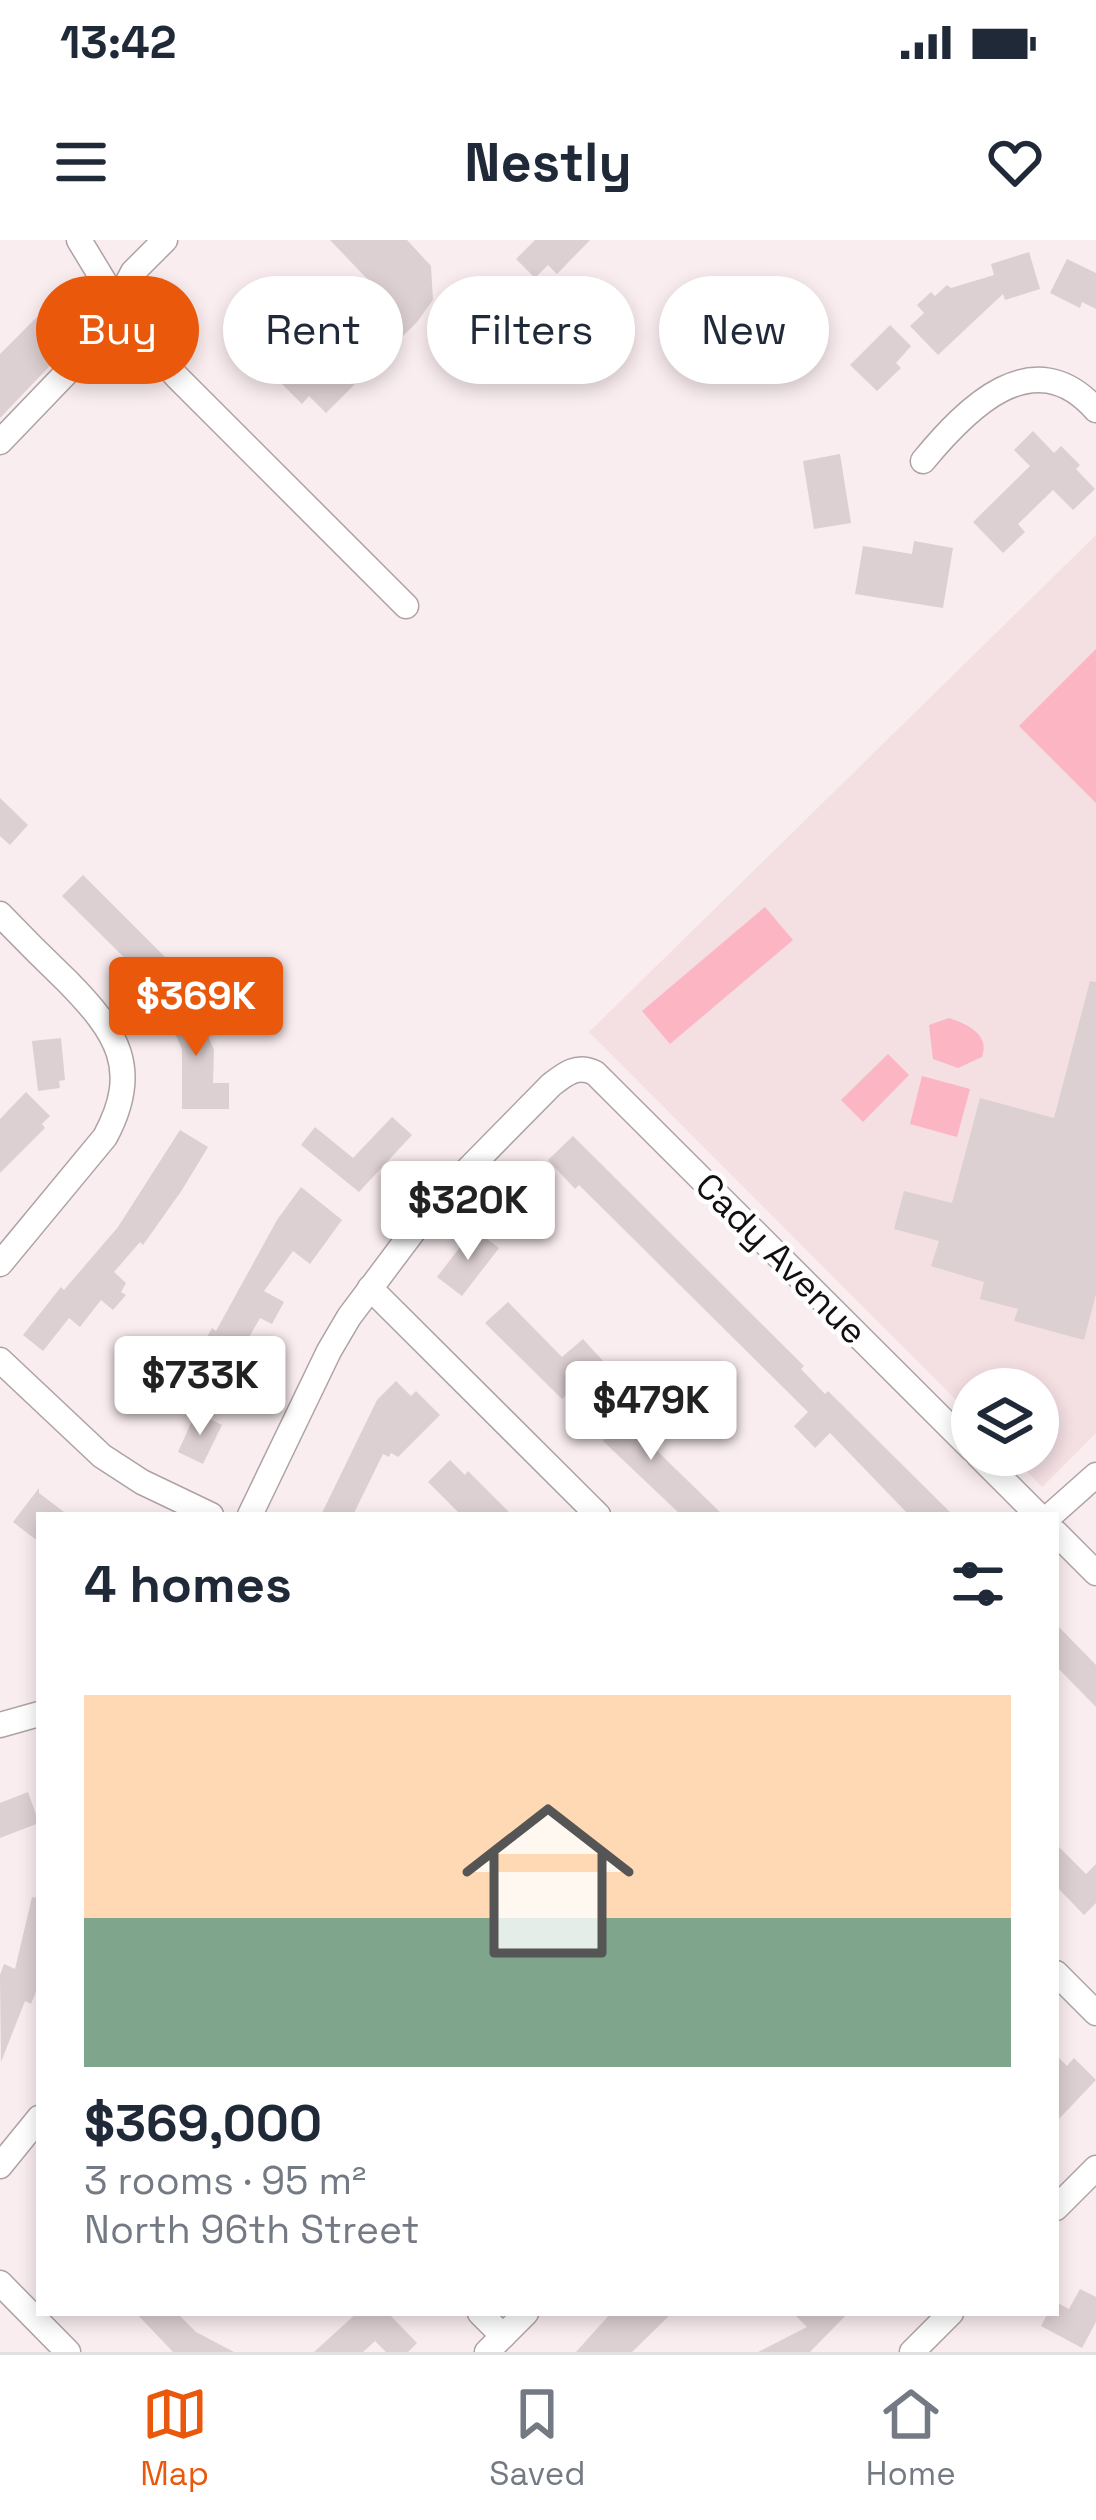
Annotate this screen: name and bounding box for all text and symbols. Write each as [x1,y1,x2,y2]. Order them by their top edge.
text: 13:42 [60,14,176,71]
text: Nestly [464,128,632,197]
icon: menu [48,129,114,195]
icon: heart [982,129,1048,195]
chip: Buy [36,276,199,384]
chip: Rent [223,276,403,384]
chip: Filters [427,276,635,384]
chip: New [659,276,829,384]
pin: $369K [112,957,280,1059]
text: $369K [136,971,256,1020]
pin: $320K [384,1161,552,1263]
street label: Cady Avenue [685,1163,877,1355]
text: $320K [408,1175,528,1224]
pin: $733K [116,1336,284,1438]
text: $733K [141,1350,259,1399]
pin: $479K [567,1361,735,1463]
map controls [951,1368,1059,1476]
button: layers [951,1368,1059,1476]
text: $479K [593,1375,709,1424]
icon: filters [945,1551,1011,1617]
text: 4 homes [84,1552,292,1617]
icon: home [440,1773,656,1989]
text: $369,000 [84,2091,322,2156]
text: 3 rooms · 95 m² [84,2156,366,2205]
text: North 96th Street [84,2205,419,2254]
tab: Map [140,2381,209,2495]
tab: Saved [489,2381,586,2495]
tab: Home [866,2381,956,2495]

